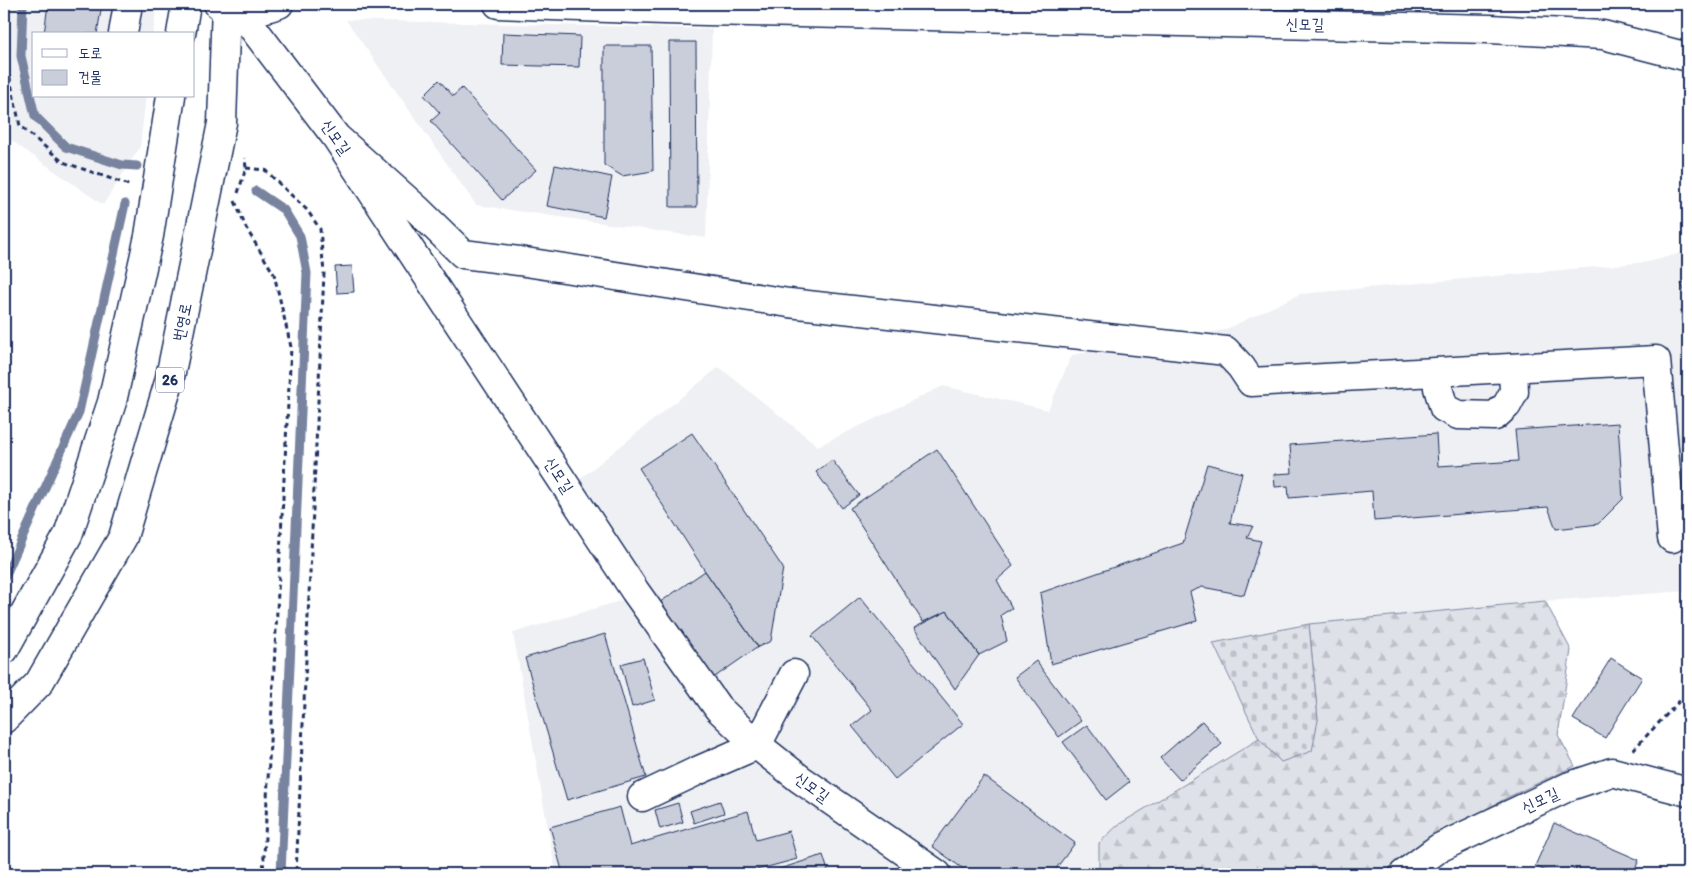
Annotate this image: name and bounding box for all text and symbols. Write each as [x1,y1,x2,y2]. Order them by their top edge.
street label: 신모길 [1286,14,1325,34]
legend [32,32,195,98]
text: 도로 [78,44,102,62]
text: 건물 [78,68,102,86]
street label: 신모길 [317,116,355,158]
street label: 번영로 [169,301,195,343]
road number: 26 [156,368,184,392]
street label: 신모길 [541,454,578,496]
street label: 신모길 [791,768,833,806]
street label: 신모길 [1518,783,1562,817]

